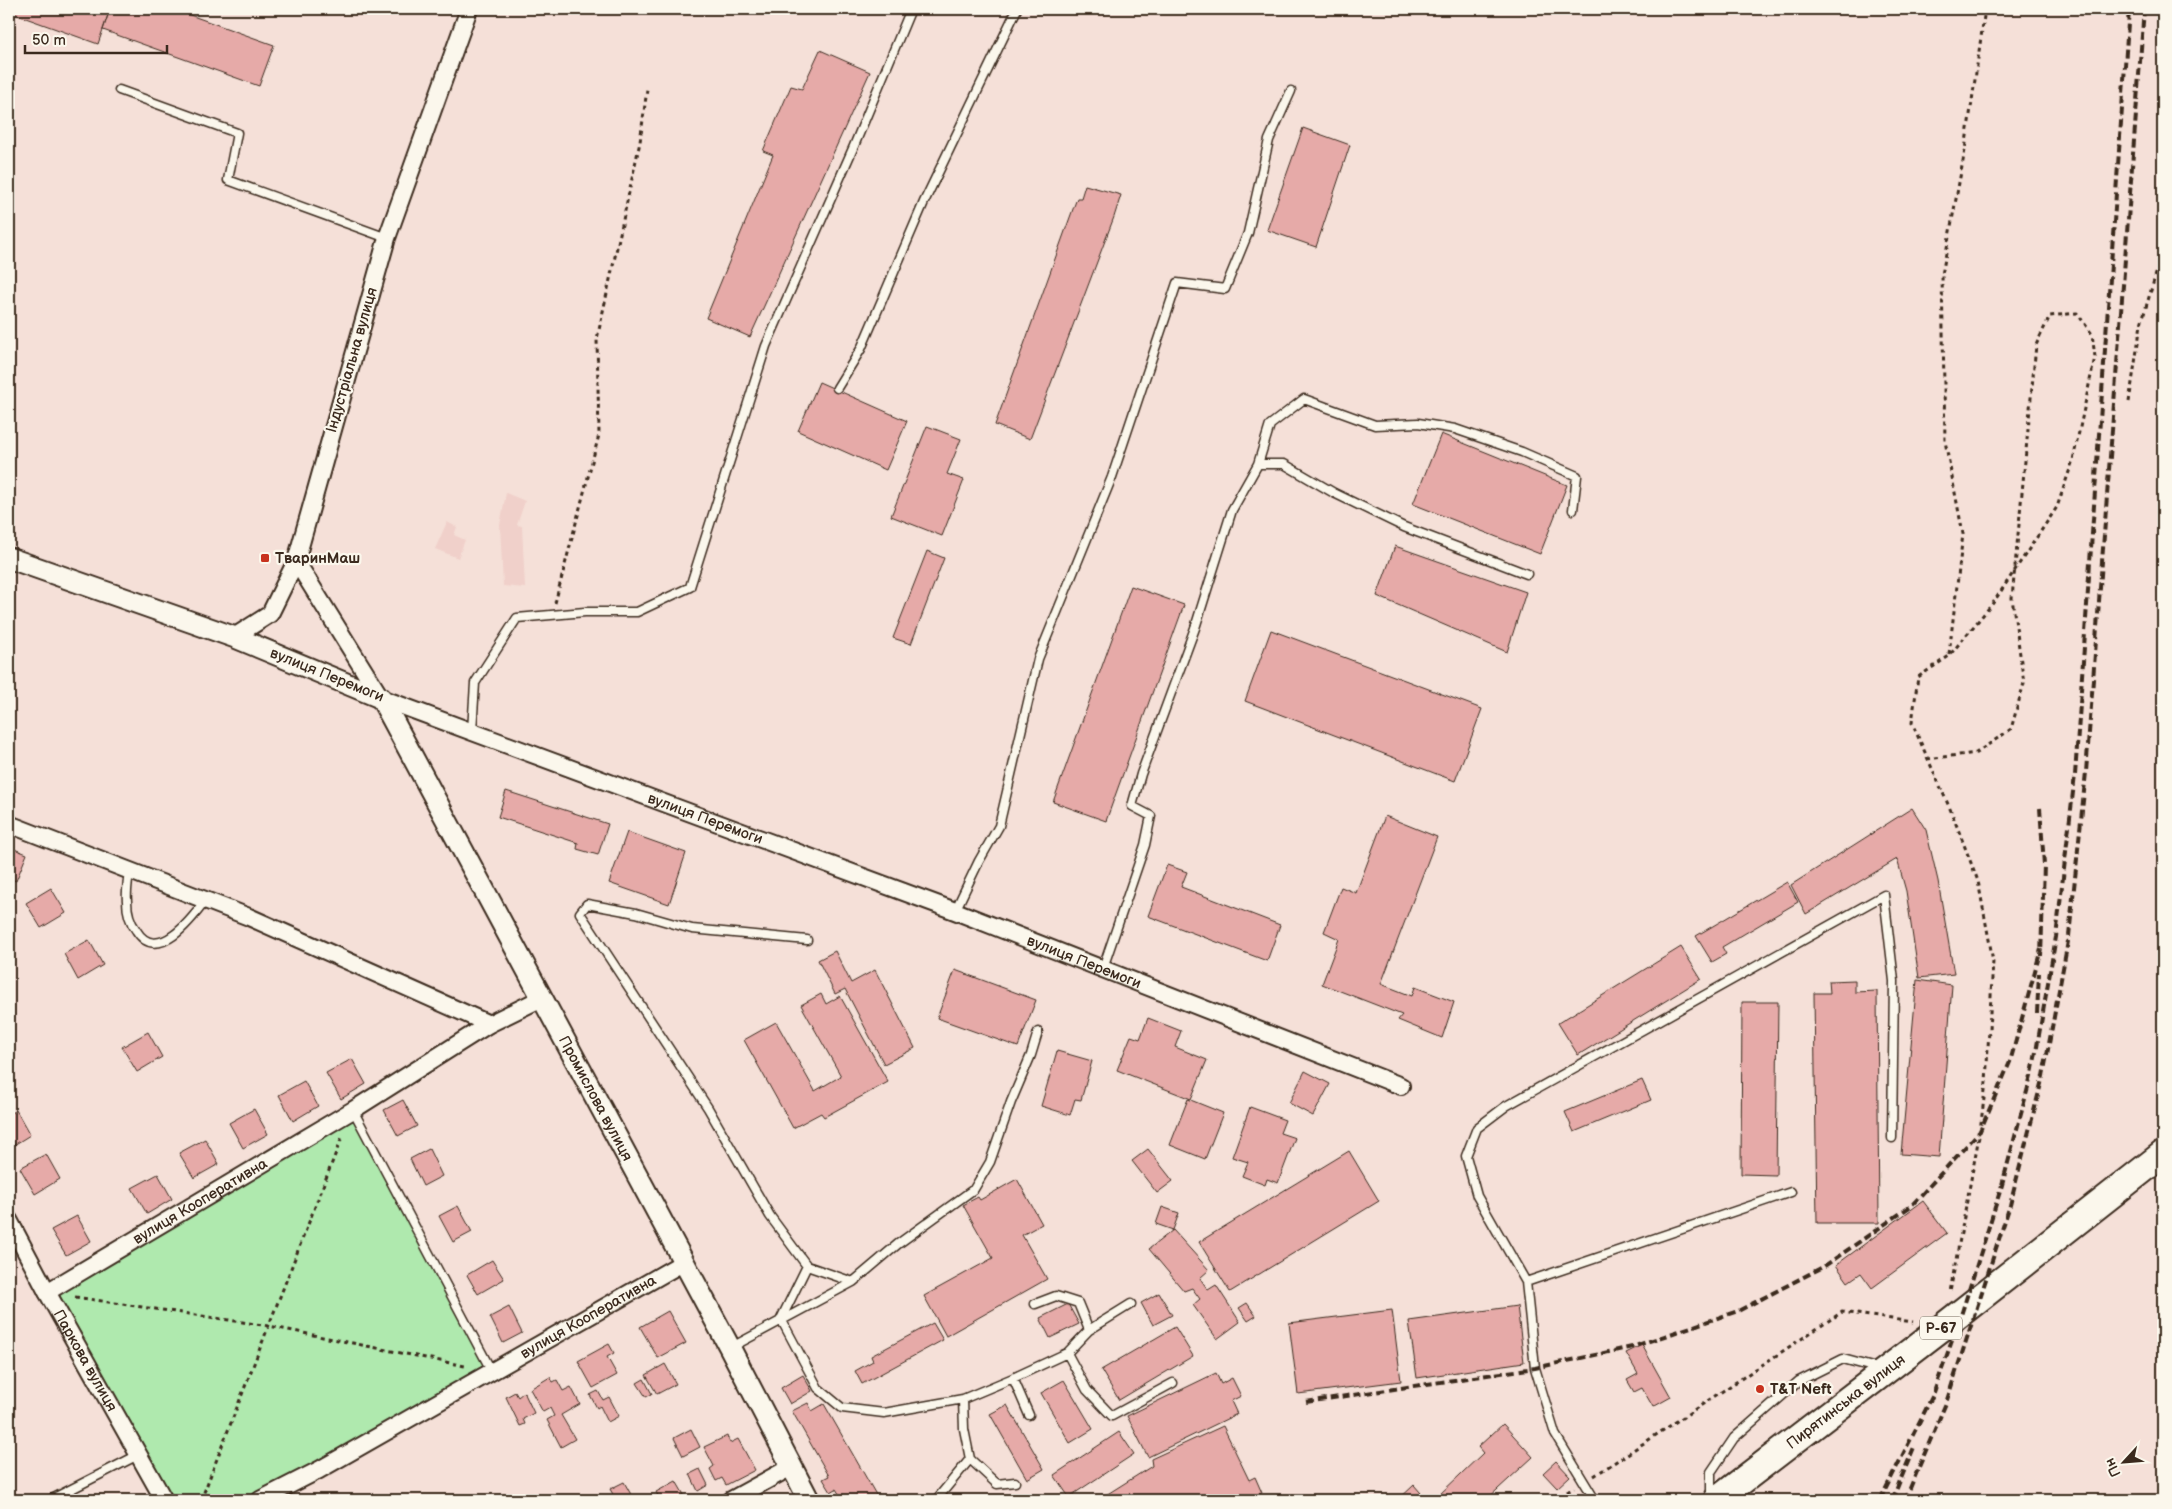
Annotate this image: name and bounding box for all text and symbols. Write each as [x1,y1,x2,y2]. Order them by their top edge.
scale bar [25,22,168,54]
text: 50 m [32,31,66,50]
street label: Індустріальна вулиця [322,285,382,435]
place label: ТваринМаш [275,549,360,568]
marker: ТваринМаш [259,552,271,564]
street label: вулиця Перемоги [267,643,387,707]
street label: вулиця Перемоги [645,788,766,848]
street label: вулиця Перемоги [1024,931,1144,993]
street label: Промислова вулиця [555,1032,637,1164]
street label: вулиця Кооперативна [129,1154,271,1248]
street label: вулиця Кооперативна [517,1270,660,1363]
street label: Паркова вулиця [49,1306,122,1415]
road number: Р-67 [1920,1316,1962,1340]
street label: Пирятинська вулиця [1782,1350,1909,1453]
place label: T&T Neft [1770,1380,1832,1399]
marker: T&T Neft [1754,1383,1766,1395]
north arrow [2100,1436,2150,1486]
text: Пн [2101,1455,2124,1480]

